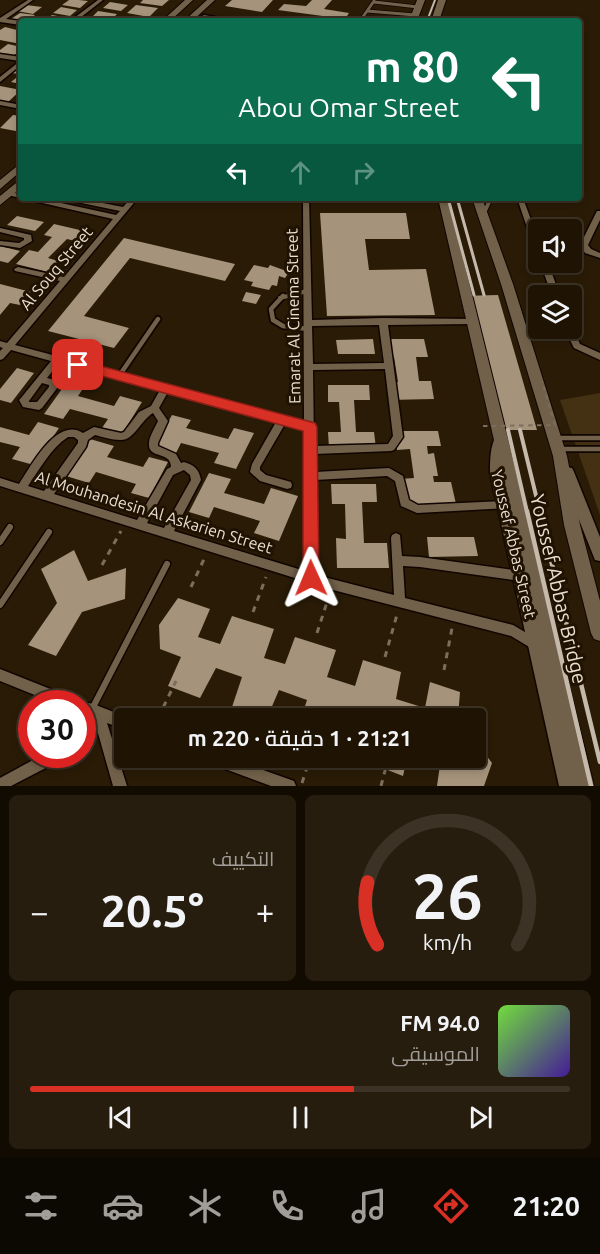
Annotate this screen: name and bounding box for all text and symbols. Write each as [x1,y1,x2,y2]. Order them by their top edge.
icon: left [480,42,558,120]
text: 80 m [365,43,459,90]
text: Abou Omar Street [238,92,459,122]
icon: left [221,156,254,189]
icon: ahead [284,156,317,189]
icon: right [347,156,380,189]
map controls [528,219,582,339]
button: sound [528,219,582,273]
street label: Al Souq Street [16,222,96,313]
street label: Emarat Al Cinema Street [282,227,304,404]
button: layers [528,285,582,339]
pin [52,339,103,390]
icon: arrive [61,348,94,381]
street label: Al Mouhandesin Al Askarien Street [33,467,276,557]
street label: Youssef Abbas Street [488,468,540,621]
street label: Youssef Abbas Bridge [526,492,592,686]
position arrow [279,546,343,610]
speed limit sign: 30 [18,690,96,768]
text: 21:21 · 1 دقيقة · 220 m [188,725,412,750]
text: التكييف [212,847,275,870]
text: 26 [413,861,483,931]
text: 20.5° [101,885,204,936]
text: − [30,893,49,930]
text: + [256,893,274,930]
text: km/h [423,930,472,954]
text: 94.0 FM [400,1010,480,1035]
text: الموسيقى [391,1042,480,1065]
icon: previous [104,1101,137,1134]
icon: pause [284,1101,317,1134]
icon: next [464,1101,497,1134]
icon: filters [20,1185,62,1227]
icon: car [102,1185,144,1227]
icon: climate [184,1185,226,1227]
icon: phone [266,1185,308,1227]
icon: music [348,1185,390,1227]
icon: directions [430,1185,472,1227]
text: 21:20 [512,1191,580,1221]

